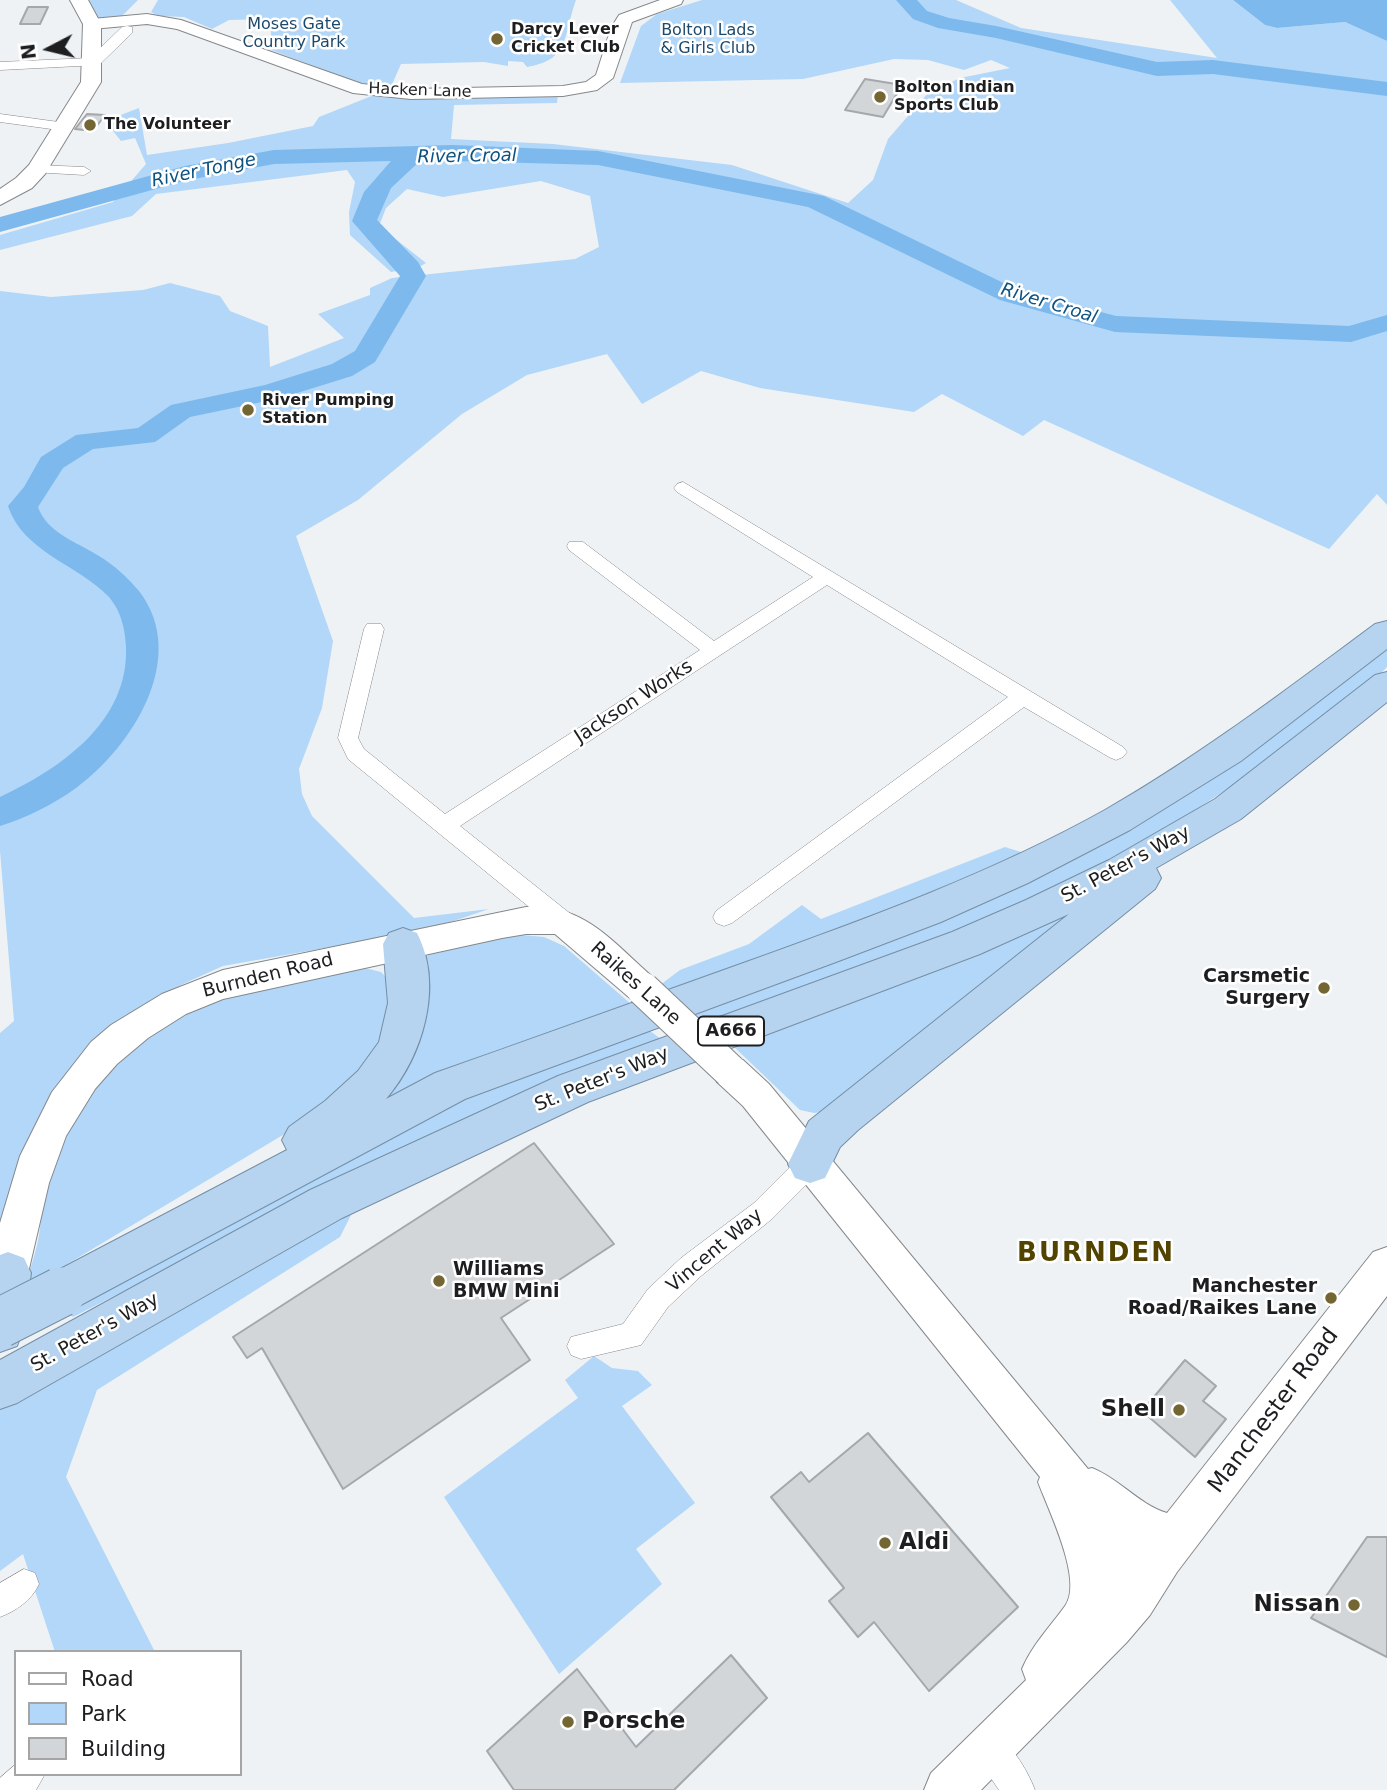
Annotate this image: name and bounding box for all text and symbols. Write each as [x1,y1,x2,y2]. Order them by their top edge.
north arrow [14,14,84,84]
park label: Moses Gate Country Park [242,15,346,53]
place label: Darcy Lever Cricket Club [511,20,620,58]
park label: Bolton Lads & Girls Club [661,21,755,59]
marker: Darcy Lever Cricket Club [489,31,505,47]
text: N [16,42,40,61]
place label: Bolton Indian Sports Club [894,78,1015,116]
street label: Hacken Lane [368,80,472,102]
marker: Bolton Indian Sports Club [872,89,888,105]
place label: The Volunteer [104,115,231,135]
marker: The Volunteer [82,117,98,133]
water label: River Croal [417,145,517,169]
water label: River Tonge [150,149,258,193]
water label: River Croal [998,279,1100,329]
place label: River Pumping Station [262,391,394,429]
marker: River Pumping Station [240,402,256,418]
street label: Jackson Works [571,655,697,749]
street label: St. Peter's Way [1058,821,1194,909]
street label: Raikes Lane [585,938,685,1030]
street label: Burnden Road [200,949,336,1003]
place label: Carsmetic Surgery [1203,966,1310,1010]
marker: Carsmetic Surgery [1316,980,1332,996]
road number: A666 [698,1016,764,1046]
street label: St. Peter's Way [532,1043,672,1117]
street label: Vincent Way [662,1204,768,1298]
district label: BURNDEN [1018,1238,1174,1270]
place label: Williams BMW Mini [453,1259,559,1303]
marker: Williams BMW Mini [431,1273,447,1289]
place label: Manchester Road/Raikes Lane [1128,1276,1317,1320]
street label: St. Peter's Way [27,1288,163,1378]
marker: Manchester Road/Raikes Lane [1323,1290,1339,1306]
street label: Manchester Road [1203,1323,1345,1499]
place label: Shell [1101,1396,1165,1424]
marker: Shell [1171,1402,1187,1418]
place label: Aldi [899,1529,949,1557]
marker: Aldi [877,1535,893,1551]
place label: Nissan [1254,1591,1340,1619]
marker: Nissan [1346,1597,1362,1613]
legend [14,1650,242,1776]
text: Road [81,1667,134,1691]
text: Park [81,1702,126,1726]
place label: Porsche [582,1708,685,1736]
marker: Porsche [560,1714,576,1730]
text: Building [81,1737,166,1761]

